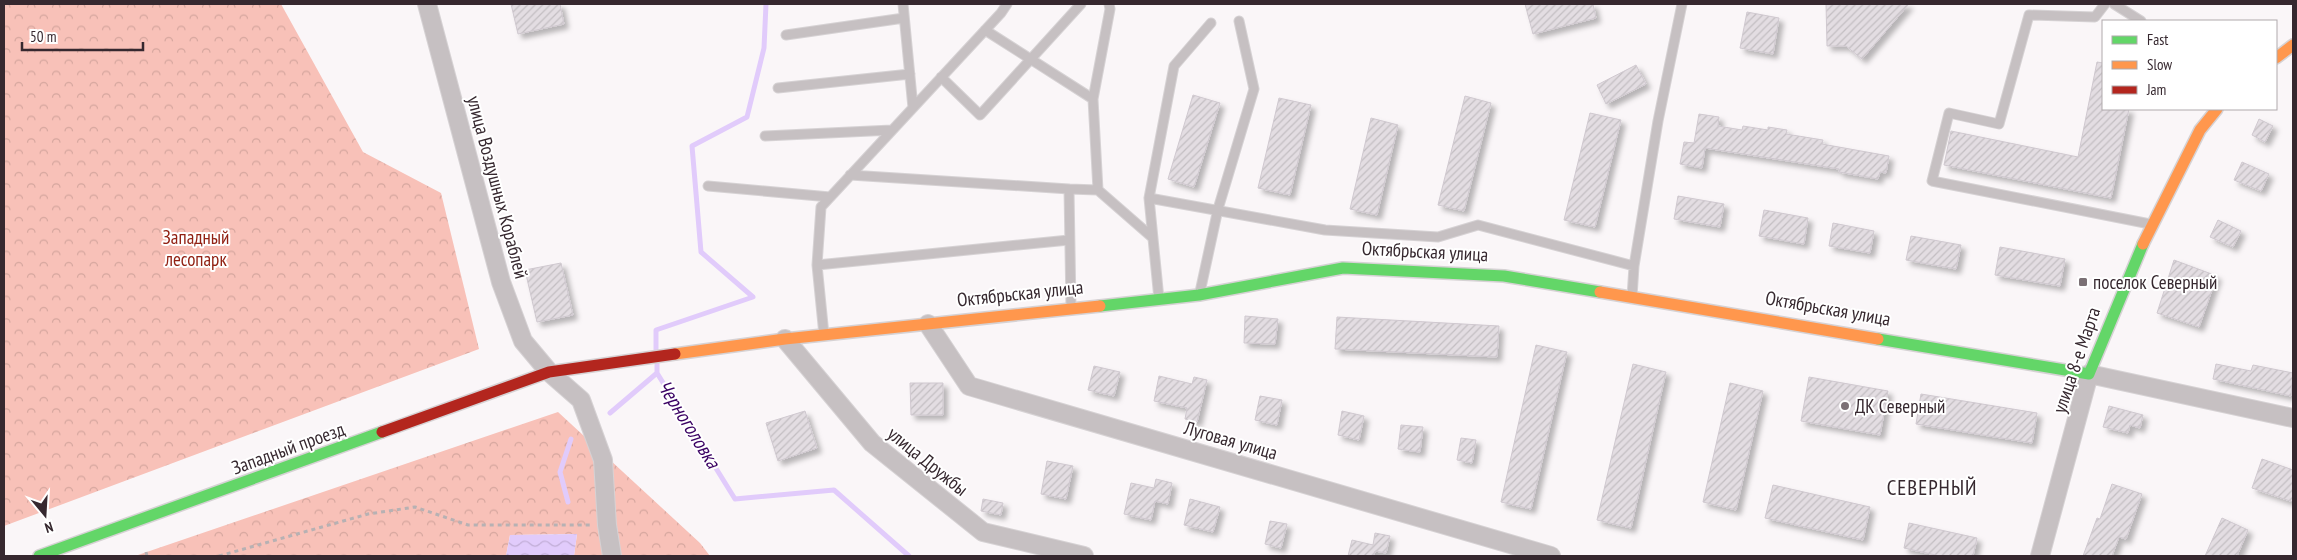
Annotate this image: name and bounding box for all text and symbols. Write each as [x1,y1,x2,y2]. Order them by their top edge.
scale bar [22,20,144,52]
legend [2102,20,2277,110]
text: 50 m [30,27,56,46]
text: Fast [2147,30,2168,49]
text: Slow [2147,55,2172,74]
text: Jam [2146,80,2166,99]
street label: улица Воздушных Кораблей [462,93,534,281]
park label: Западный лесопарк [163,225,229,271]
street label: Октябрьская улица [1361,236,1489,266]
place label: поселок Северный [2093,270,2217,294]
street label: Октябрьская улица [956,274,1084,312]
marker: поселок Северный [2077,276,2089,288]
street label: Октябрьская улица [1764,285,1892,331]
street label: улица 8-е Марта [2047,304,2105,416]
water label: Черноголовка [652,375,727,474]
place label: ДК Северный [1855,394,1945,418]
marker: ДК Северный [1839,400,1851,412]
street label: Луговая улица [1181,415,1280,465]
street label: Западный проезд [228,416,348,480]
street label: улица Дружбы [883,421,973,501]
district label: СЕВЕРНЫЙ [1887,474,1977,501]
north arrow [20,490,70,540]
text: N [43,518,55,537]

